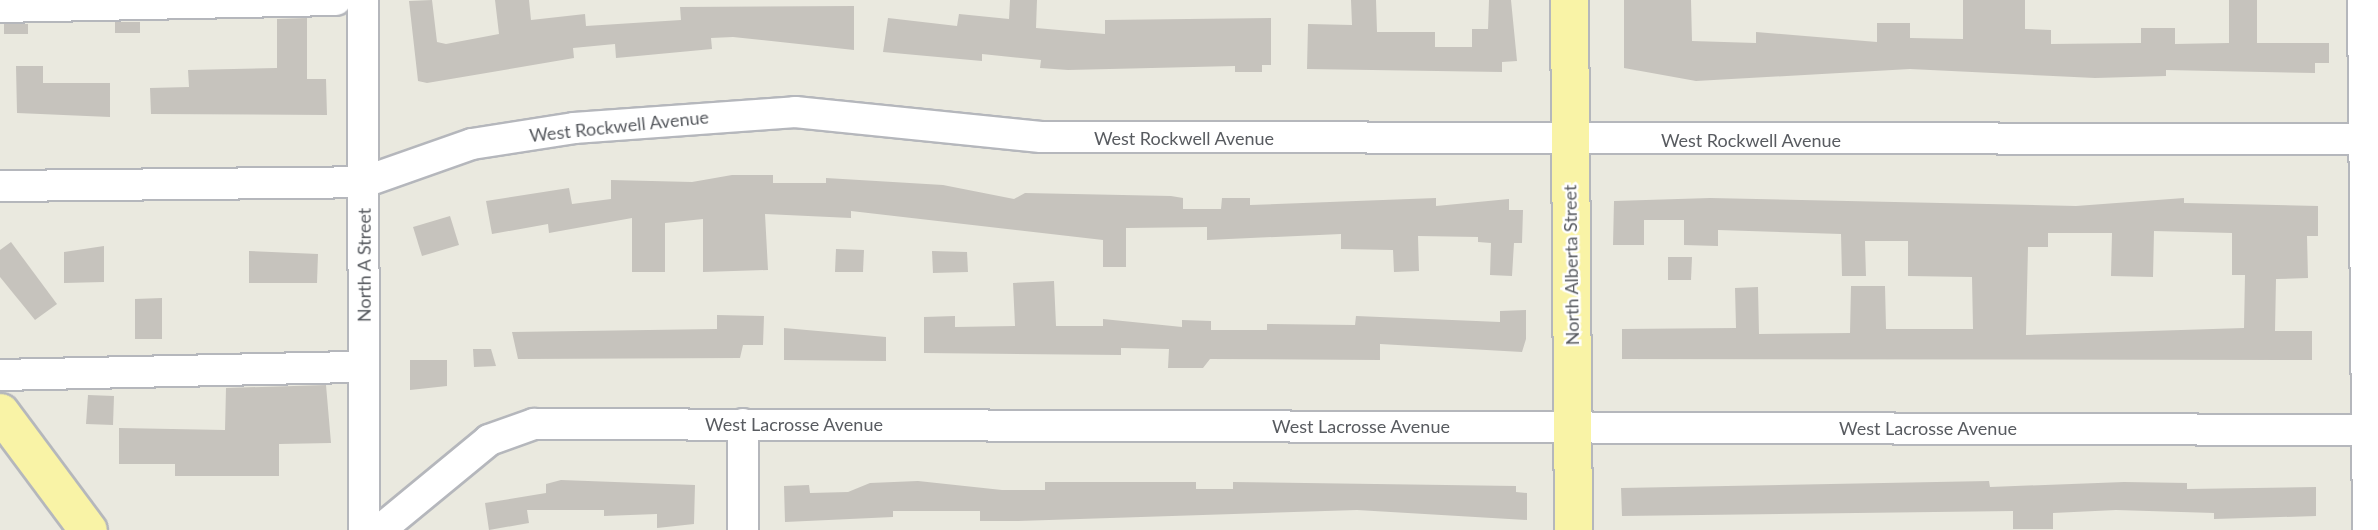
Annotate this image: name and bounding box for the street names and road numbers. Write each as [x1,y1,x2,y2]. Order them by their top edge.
street label: West Rockwell Avenue [528,106,710,146]
street label: West Rockwell Avenue [1094,127,1274,149]
street label: West Rockwell Avenue [1661,129,1841,151]
street label: North Alberta Street [1559,184,1583,346]
street label: North A Street [353,207,375,323]
street label: West Lacrosse Avenue [705,413,883,435]
street label: West Lacrosse Avenue [1272,415,1450,437]
street label: West Lacrosse Avenue [1839,417,2017,439]

